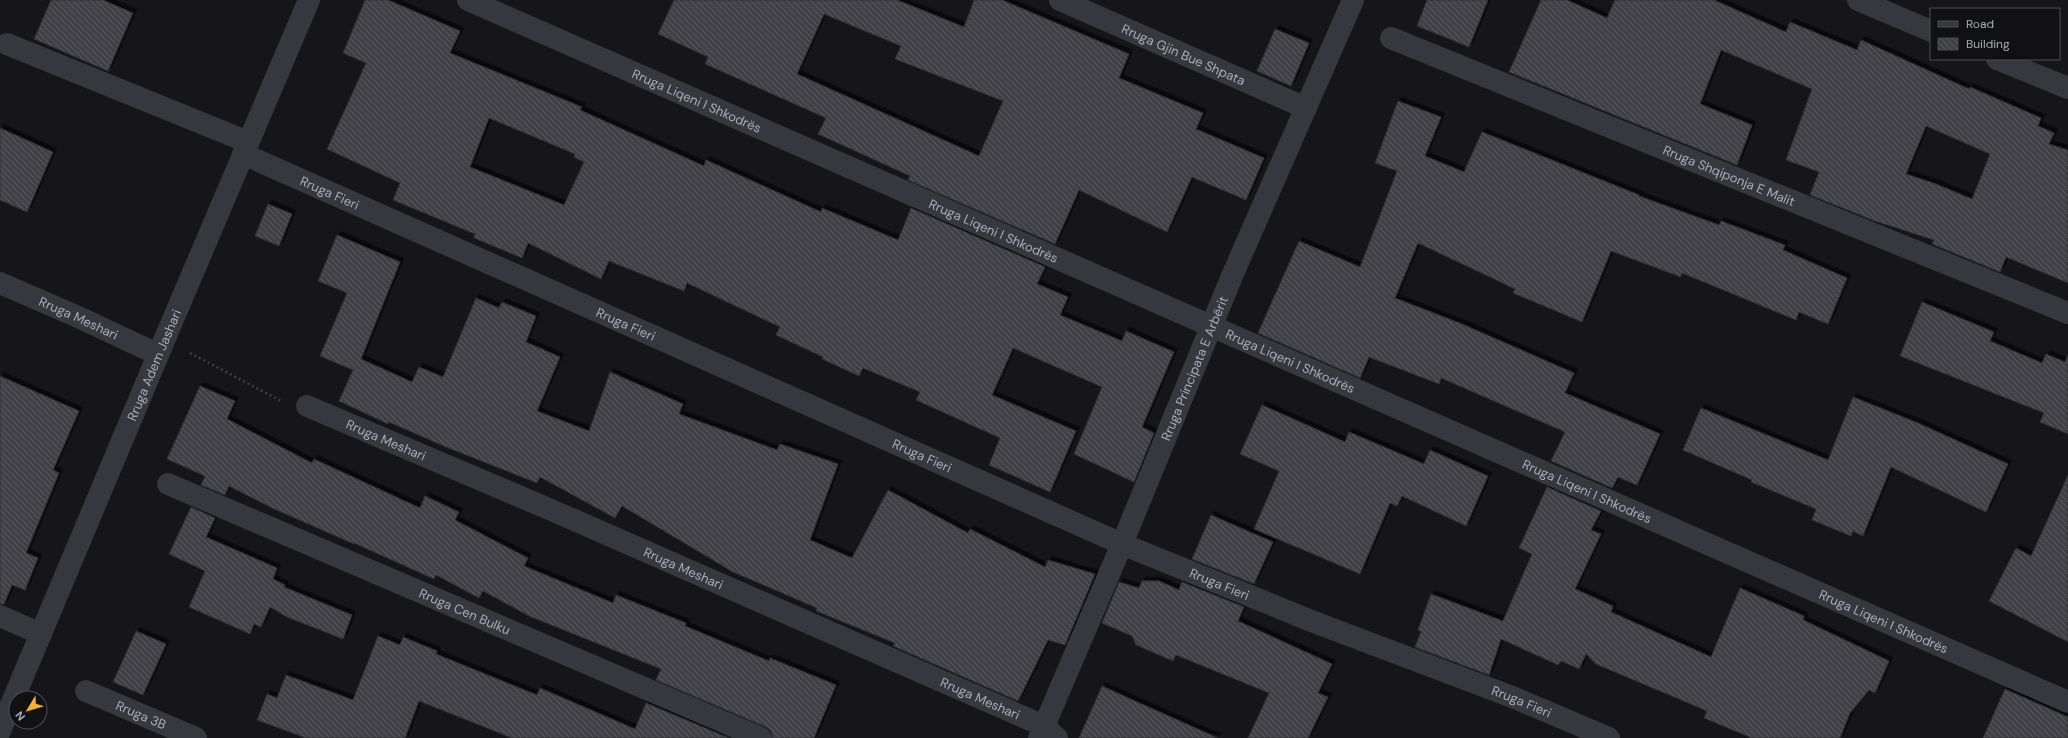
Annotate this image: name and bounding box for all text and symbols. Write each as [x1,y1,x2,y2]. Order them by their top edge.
legend [1930,8,2060,60]
text: Road [1966,16,1994,32]
street label: Rruga Gjin Bue Shpata [1119,20,1248,89]
text: Building [1966,36,2010,52]
street label: Rruga Liqeni I Shkodrës [630,65,764,136]
street label: Rruga Shqiponja E Malit [1661,141,1798,210]
street label: Rruga Fieri [297,172,362,213]
street label: Rruga Liqeni I Shkodrës [926,195,1061,266]
street label: Rruga Meshari [36,292,121,343]
street label: Rruga Principata E Arbërit [1157,293,1231,443]
street label: Rruga Fieri [594,303,658,345]
street label: Rruga Adem Jashari [123,307,185,423]
street label: Rruga Liqeni I Shkodrës [1223,325,1358,397]
street label: Rruga Meshari [344,415,429,464]
street label: Rruga Fieri [890,435,955,476]
street label: Rruga Liqeni I Shkodrës [1520,455,1654,527]
street label: Rruga Meshari [641,543,726,593]
street label: Rruga Fieri [1187,564,1252,603]
street label: Rruga Cen Bulku [417,584,513,638]
street label: Rruga Liqeni I Shkodrës [1816,585,1951,657]
street label: Rruga Meshari [938,673,1023,723]
street label: Rruga Fieri [1489,681,1554,721]
north arrow [8,690,48,730]
street label: Rruga 3B [113,696,169,733]
text: N [12,709,28,724]

